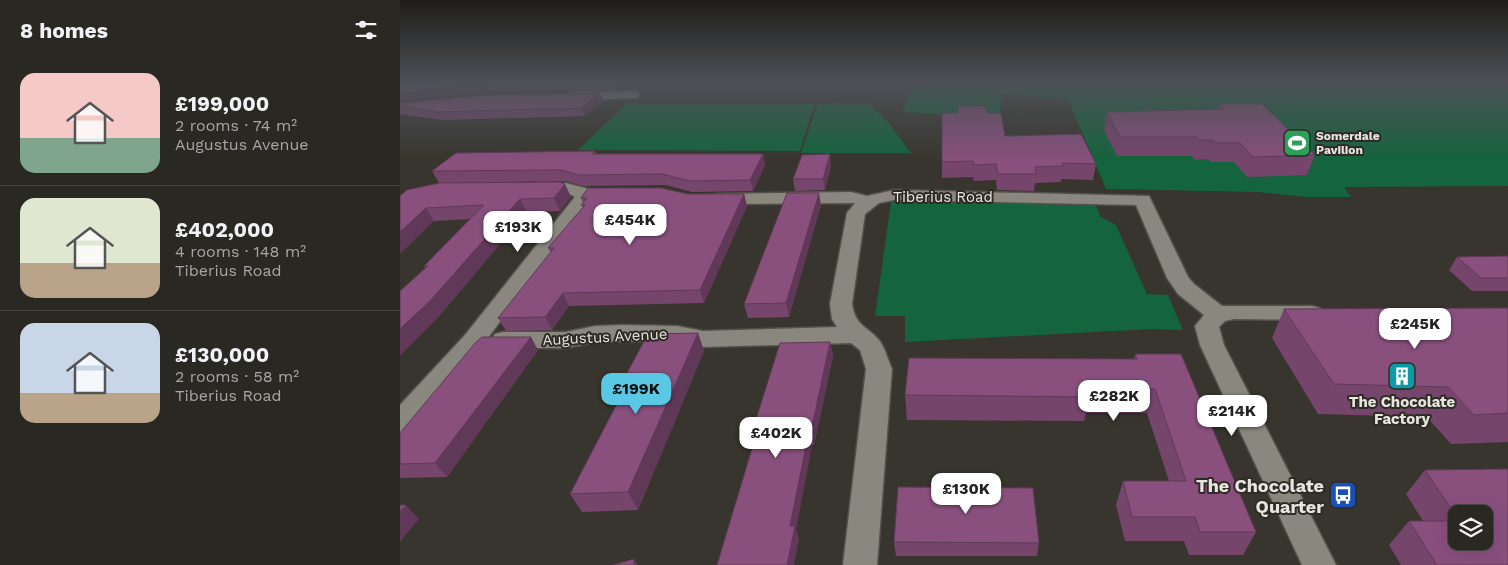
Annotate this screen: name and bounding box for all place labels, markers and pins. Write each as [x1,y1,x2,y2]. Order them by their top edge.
sports icon: Somerdale Pavilion [1282,128,1312,158]
place label: Somerdale Pavilion [1316,129,1380,157]
pin: £454K [595,204,665,246]
pin: £193K [483,210,553,253]
pin: £245K [1380,308,1450,350]
building icon: The Chocolate Factory [1387,361,1417,391]
pin: £199K [601,372,671,415]
pin: £282K [1079,380,1149,422]
place label: The Chocolate Factory [1349,393,1456,428]
pin: £214K [1197,394,1267,437]
pin: £402K [741,416,811,459]
pin: £130K [931,472,1001,515]
place label: The Chocolate Quarter [1196,475,1324,517]
bus stop icon: The Chocolate Quarter [1328,480,1358,510]

